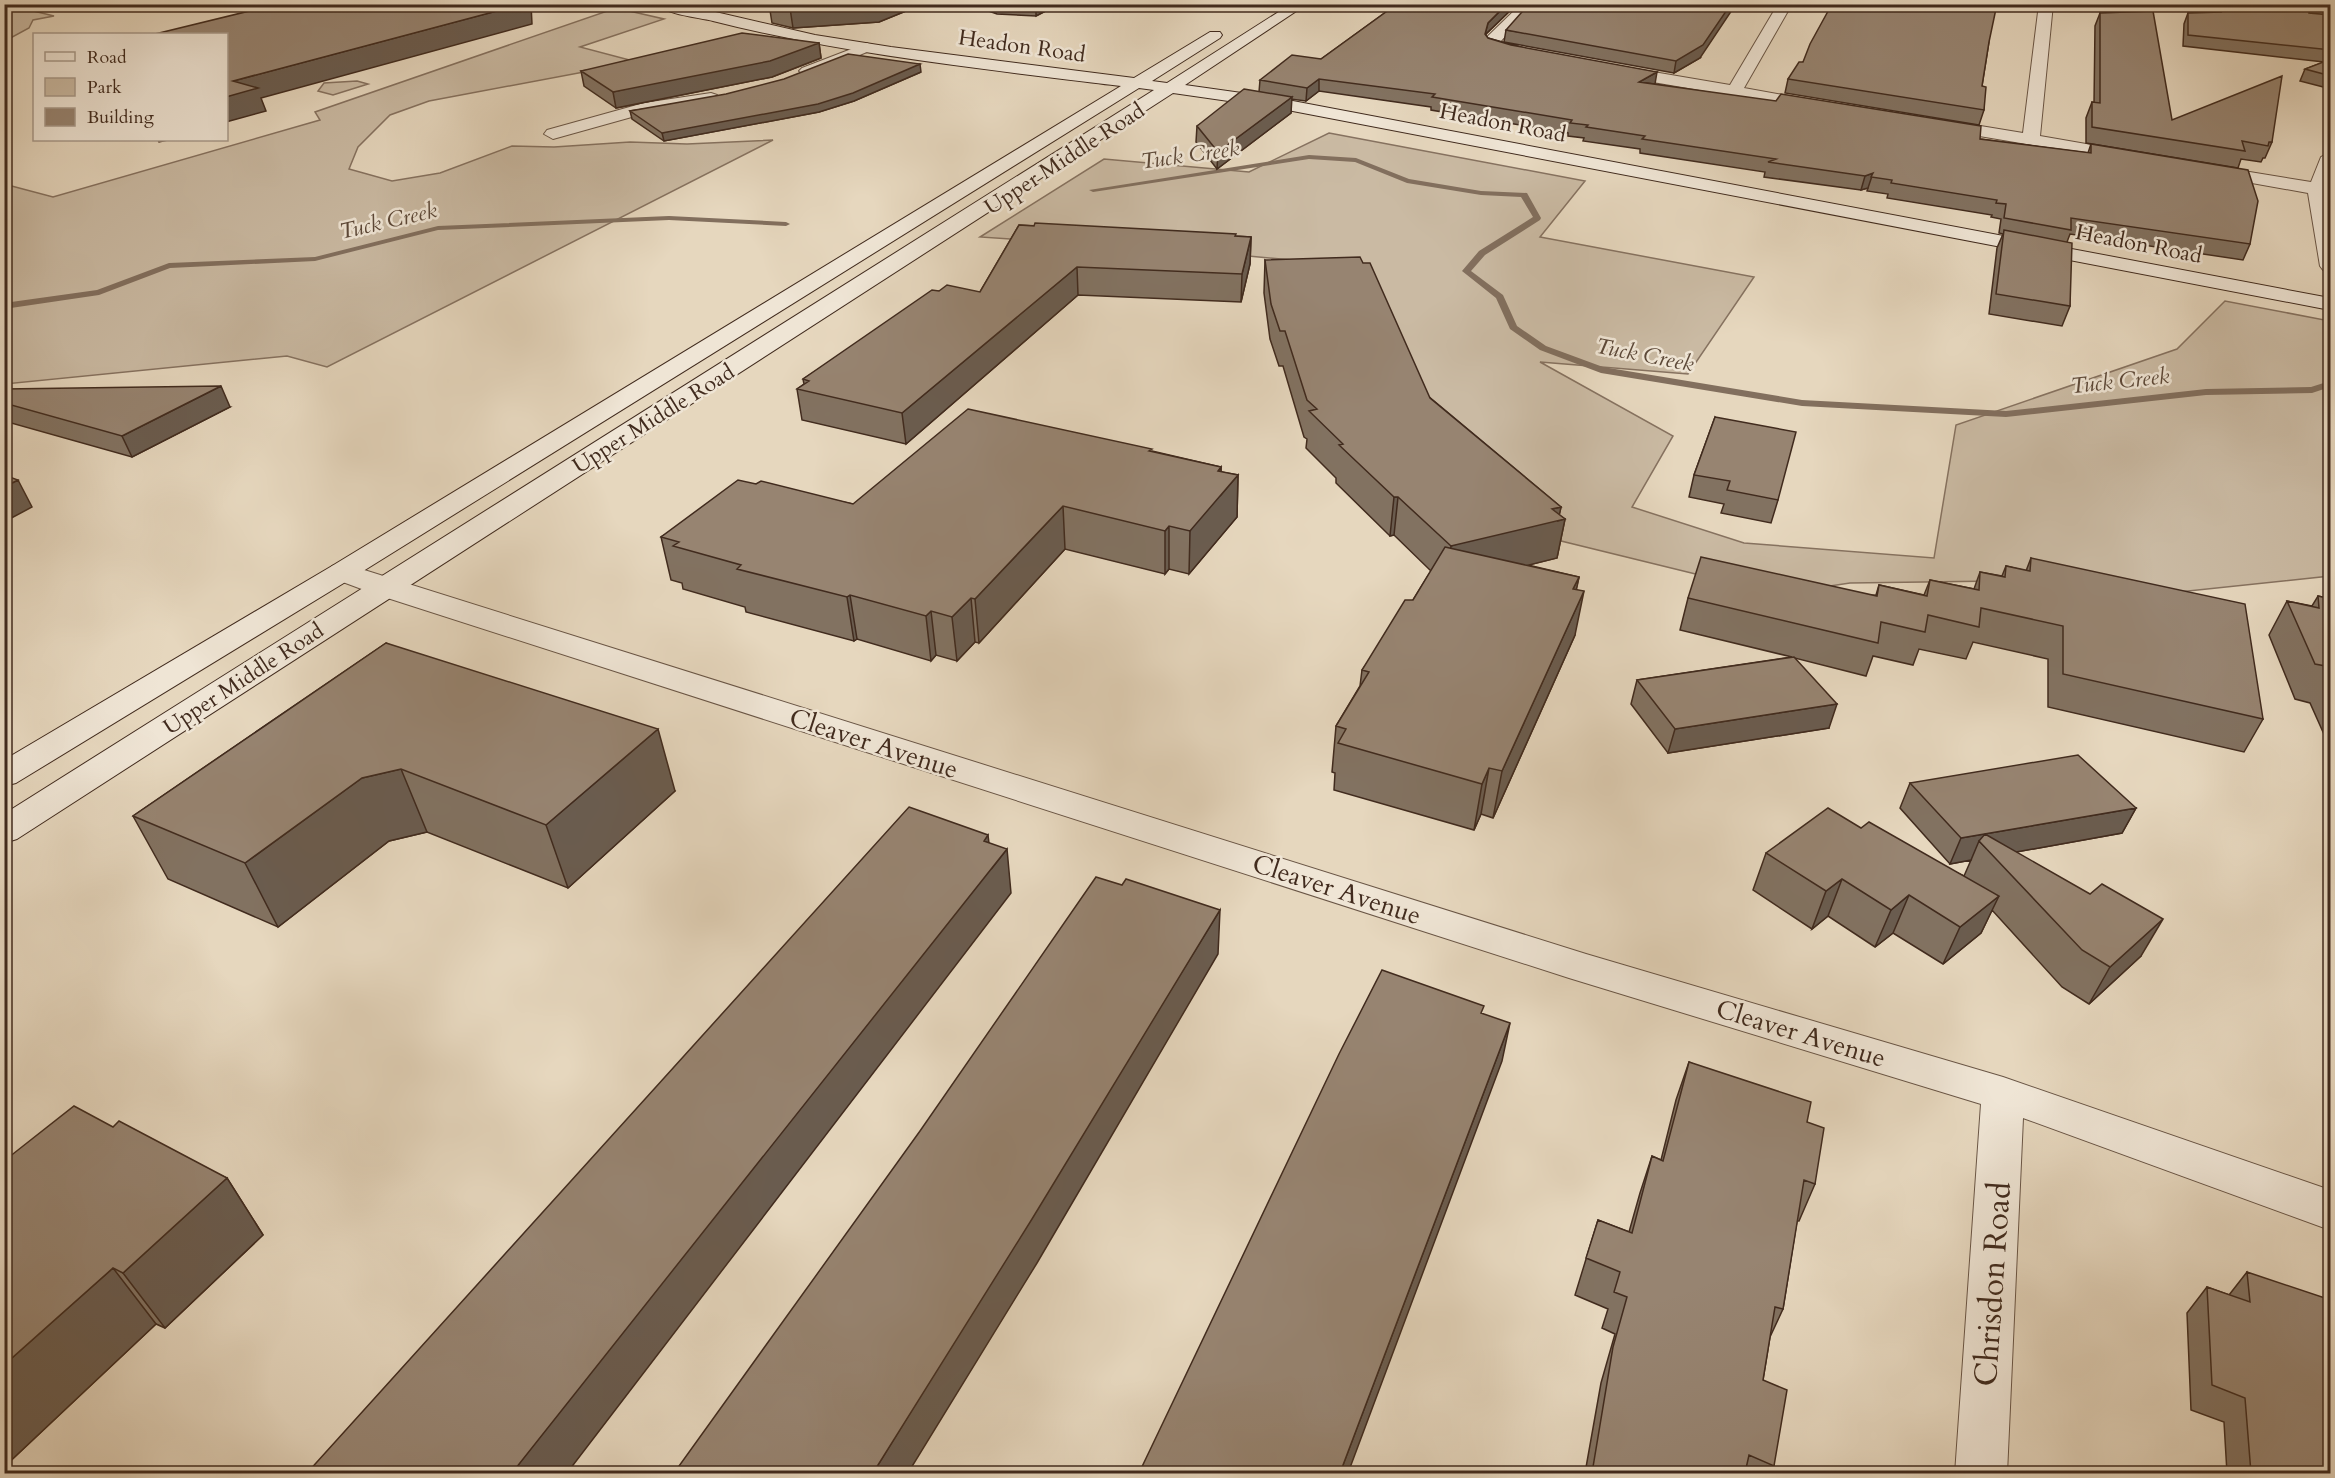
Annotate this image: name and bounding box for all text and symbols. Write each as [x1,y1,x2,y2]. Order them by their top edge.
street label: Headon Road [956,22,1088,70]
legend [33,33,228,141]
text: Road [87,45,127,70]
text: Park [87,75,122,100]
street label: Upper Middle Road [979,96,1151,222]
street label: Headon Road [1437,96,1569,150]
text: Building [87,105,155,130]
water label: Tuck Creek [1139,133,1241,177]
water label: Tuck Creek [337,195,440,247]
street label: Headon Road [2073,217,2205,271]
water label: Tuck Creek [1593,331,1696,379]
street label: Upper Middle Road [567,357,740,481]
water label: Tuck Creek [2069,361,2171,401]
street label: Upper Middle Road [158,616,330,742]
street label: Cleaver Avenue [785,700,963,787]
street label: Cleaver Avenue [1248,846,1426,933]
street label: Cleaver Avenue [1712,991,1890,1076]
street label: Chrisdon Road [1964,1180,2022,1388]

